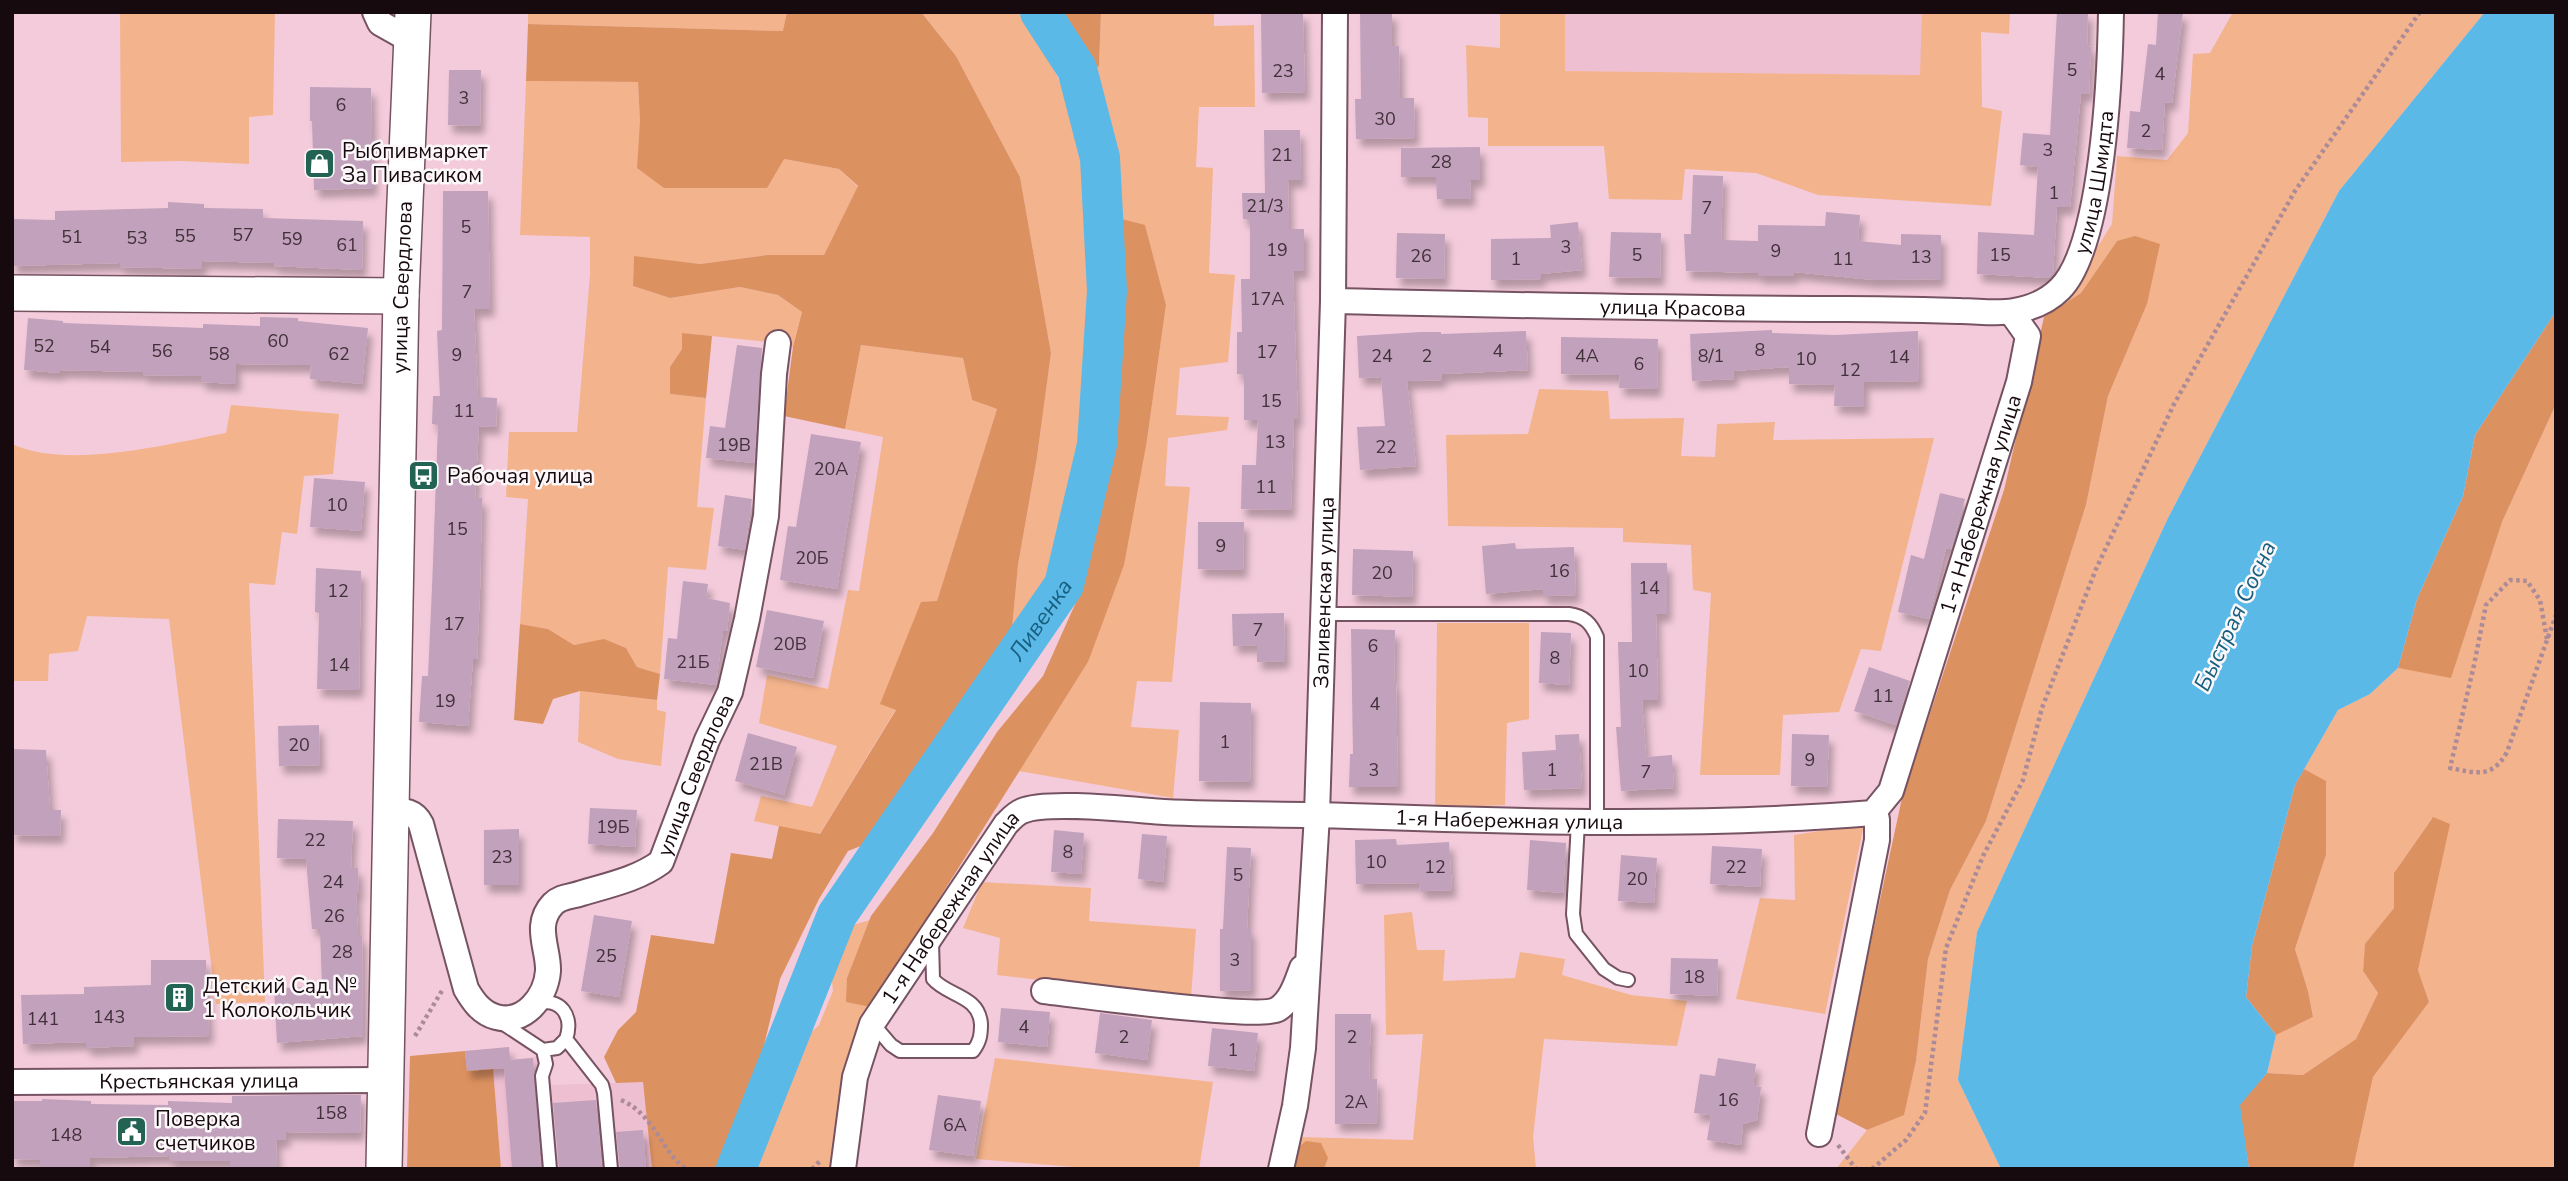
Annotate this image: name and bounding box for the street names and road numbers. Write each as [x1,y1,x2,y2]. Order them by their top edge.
street label: улица Шмидта [2067,109,2120,258]
street label: улица Свердлова [385,200,419,374]
street label: улица Красова [1600,293,1746,323]
street label: 1-я Набережная улица [1933,391,2028,617]
street label: Заливенская улица [1307,496,1341,689]
street label: улица Свердлова [650,689,741,860]
street label: 1-я Набережная улица [875,804,1026,1010]
street label: 1-я Набережная улица [1395,804,1623,836]
street label: Крестьянская улица [99,1066,299,1096]

